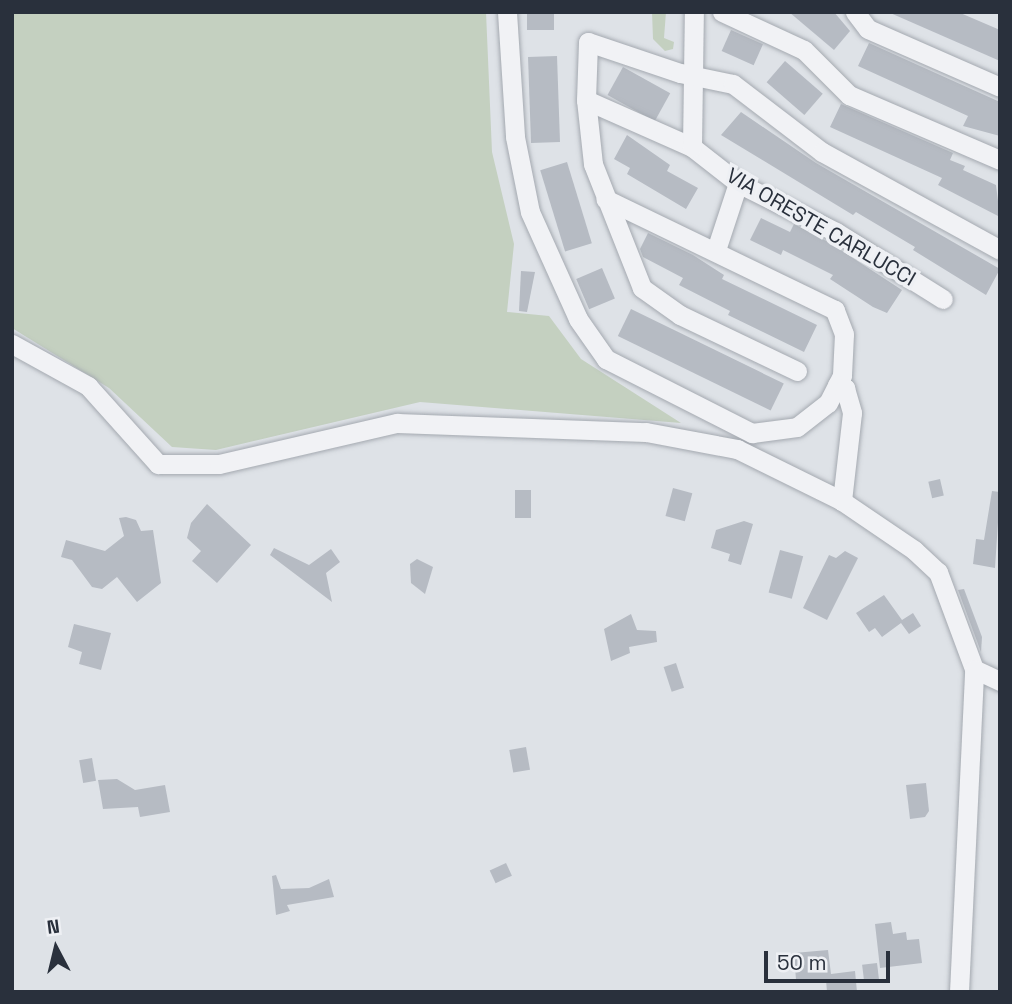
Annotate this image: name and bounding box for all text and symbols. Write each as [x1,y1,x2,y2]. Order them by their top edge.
street label: VIA ORESTE CARLUCCI [722,162,920,292]
north arrow [21,913,91,983]
text: N [46,913,61,940]
scale bar [767,937,893,981]
text: 50 m [777,949,827,976]

